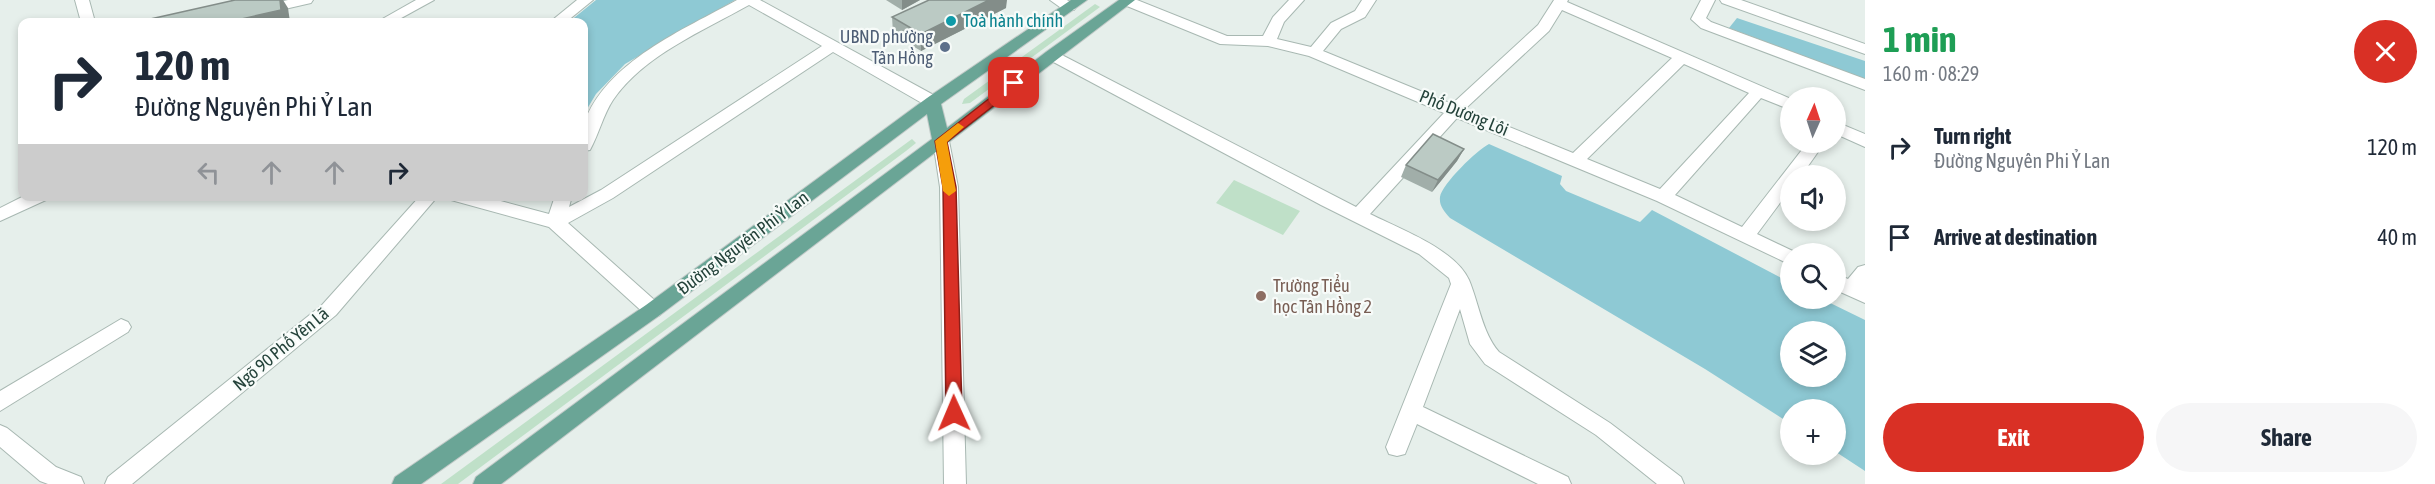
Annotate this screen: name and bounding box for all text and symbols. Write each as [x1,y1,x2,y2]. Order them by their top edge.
place label: Toà hành chính [963,10,1063,31]
marker: Toà hành chính [944,14,958,28]
text: 1 min [1883,18,1957,60]
button: close [2354,20,2417,83]
place label: UBND phường Tân Hồng [840,26,933,68]
marker: UBND phường Tân Hồng [938,40,952,54]
text: 120 m [135,41,230,89]
icon: right [36,42,114,120]
pin [988,57,1039,108]
text: 160 m · 08:29 [1883,62,1979,85]
icon: arrive [997,66,1030,99]
street label: Phố Dương Lôi [1417,84,1512,140]
north arrow [1780,87,1846,153]
map controls [1780,87,1846,465]
text: Đường Nguyên Phi Ỷ Lan [135,91,373,122]
text: Turn right [1934,123,2011,149]
icon: right [1883,131,1916,164]
text: 120 m [2367,134,2417,160]
text: Đường Nguyên Phi Ỷ Lan [1934,149,2110,172]
icon: left [192,156,225,189]
icon: ahead [255,156,288,189]
icon: ahead [318,156,351,189]
icon: right [381,156,414,189]
button: sound [1780,165,1846,231]
street label: Đường Nguyên Phi Ỷ Lan [673,187,812,299]
icon: arrive [1883,221,1916,254]
text: Arrive at destination [1934,224,2097,250]
text: 40 m [2377,224,2417,250]
button: search [1780,243,1846,309]
place label: Trường Tiểu học Tân Hồng 2 [1273,274,1372,317]
marker: Trường Tiểu học Tân Hồng 2 [1254,289,1268,303]
street label: Ngõ 90 Phố Yên Lã [228,302,333,395]
button: layers [1780,321,1846,387]
position arrow [922,381,986,445]
button: + [1780,399,1846,465]
button: Exit [1883,403,2144,472]
button: Share [2156,403,2417,472]

